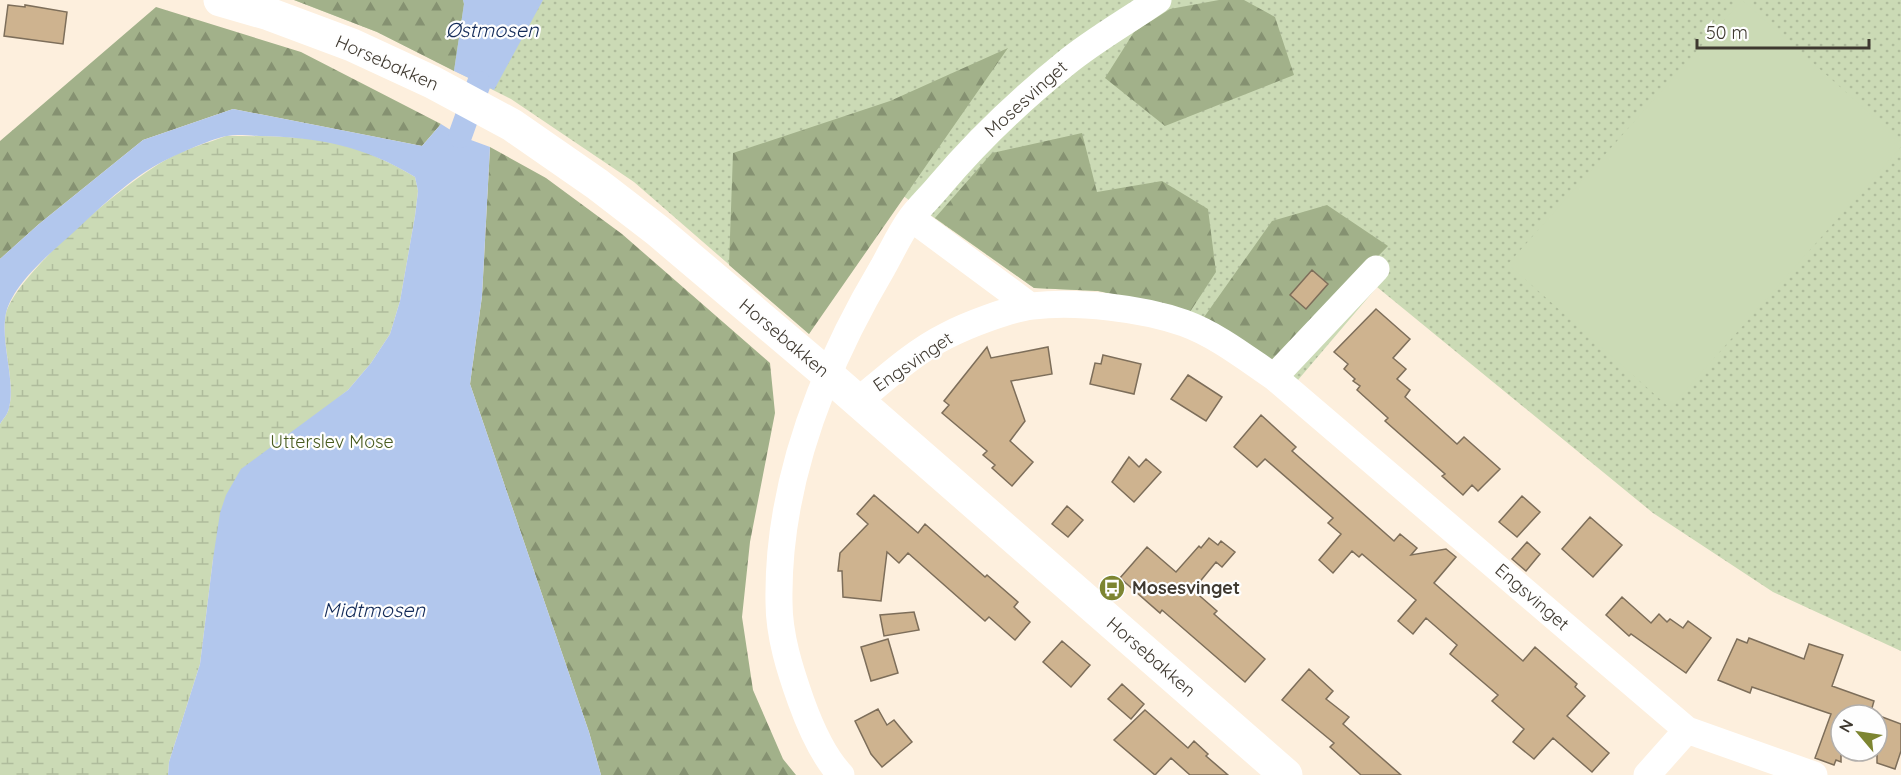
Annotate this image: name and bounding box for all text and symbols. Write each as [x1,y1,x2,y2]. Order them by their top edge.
scale bar [1697,12,1870,50]
water label: Østmosen [445,17,539,42]
text: 50 m [1706,21,1748,44]
street label: Horsebakken [332,30,442,96]
street label: Mosesvinget [979,55,1072,142]
street label: Horsebakken [735,293,834,382]
street label: Engsvinget [869,327,957,397]
park label: Utterslev Mose [270,430,394,453]
street label: Engsvinget [1490,558,1574,635]
bus stop icon: Mosesvinget [1097,573,1127,603]
place label: Mosesvinget [1132,576,1240,599]
water label: Midtmosen [323,597,426,622]
street label: Horsebakken [1102,612,1201,702]
north arrow [1829,703,1889,763]
text: N [1834,716,1857,736]

